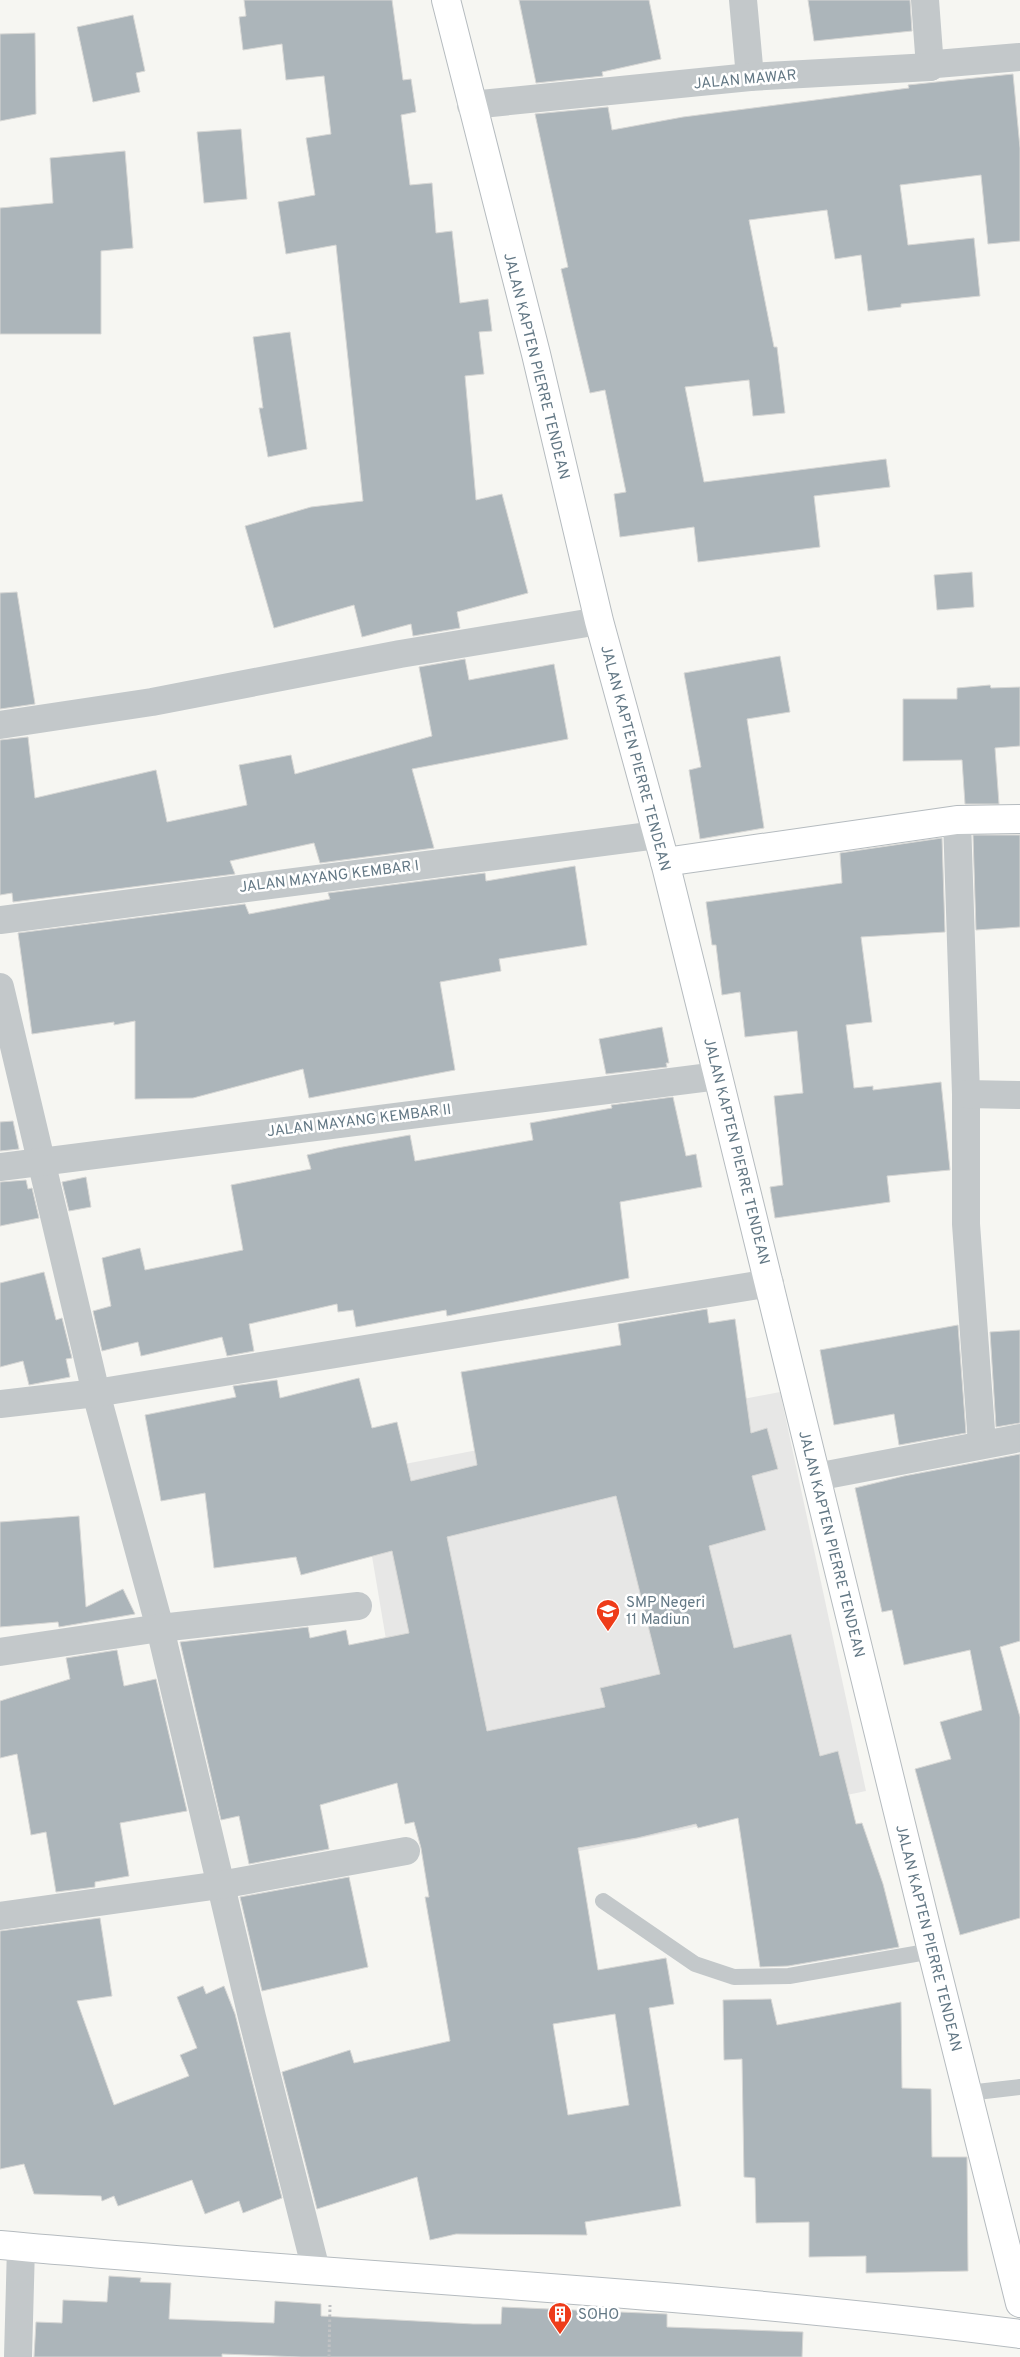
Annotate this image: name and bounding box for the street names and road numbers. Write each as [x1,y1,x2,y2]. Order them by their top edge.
street label: JALAN MAWAR [693,67,797,94]
street label: JALAN KAPTEN PIERRE TENDEAN [498,251,573,482]
street label: JALAN KAPTEN PIERRE TENDEAN [595,643,674,873]
street label: JALAN MAYANG KEMBAR I [238,857,420,898]
street label: JALAN KAPTEN PIERRE TENDEAN [698,1036,773,1267]
street label: JALAN MAYANG KEMBAR II [266,1101,452,1142]
street label: JALAN KAPTEN PIERRE TENDEAN [793,1429,868,1660]
street label: JALAN KAPTEN PIERRE TENDEAN [890,1823,965,2054]

